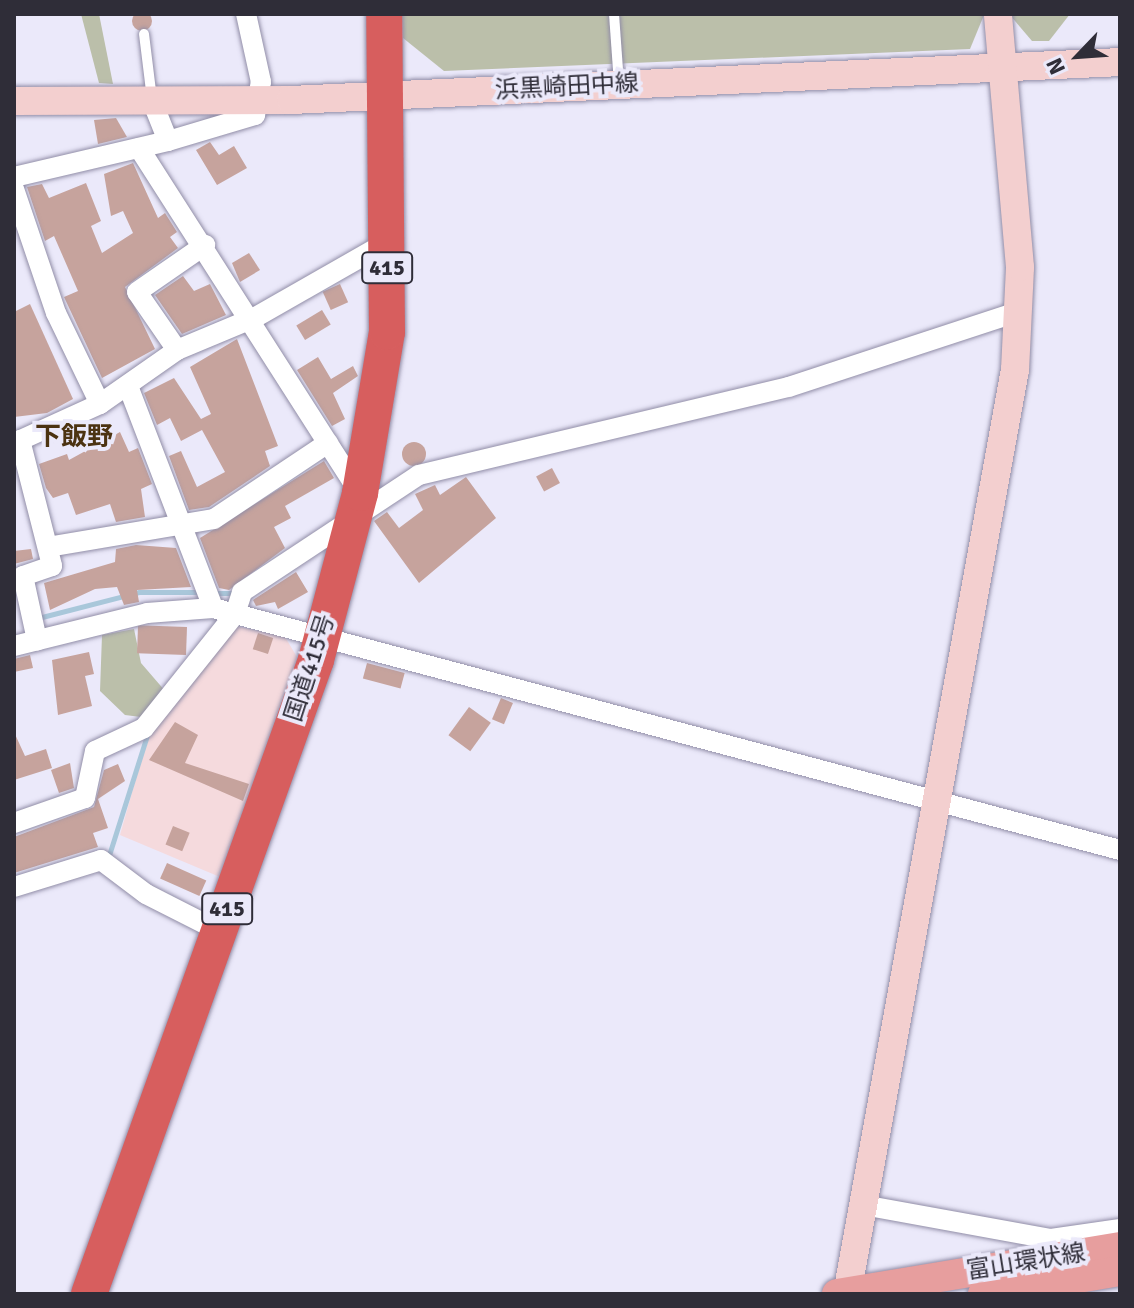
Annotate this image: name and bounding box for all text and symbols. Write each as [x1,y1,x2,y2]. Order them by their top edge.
north arrow [1038,16,1118,96]
text: N [1040,54,1071,79]
street label: 浜黒崎田中線 [494,69,640,105]
road number: 415 [361,250,413,286]
district label: 下飯野 [35,422,113,454]
street label: 国道415号 [279,611,341,725]
road number: 415 [201,891,253,927]
street label: 富山環状線 [964,1238,1088,1286]

